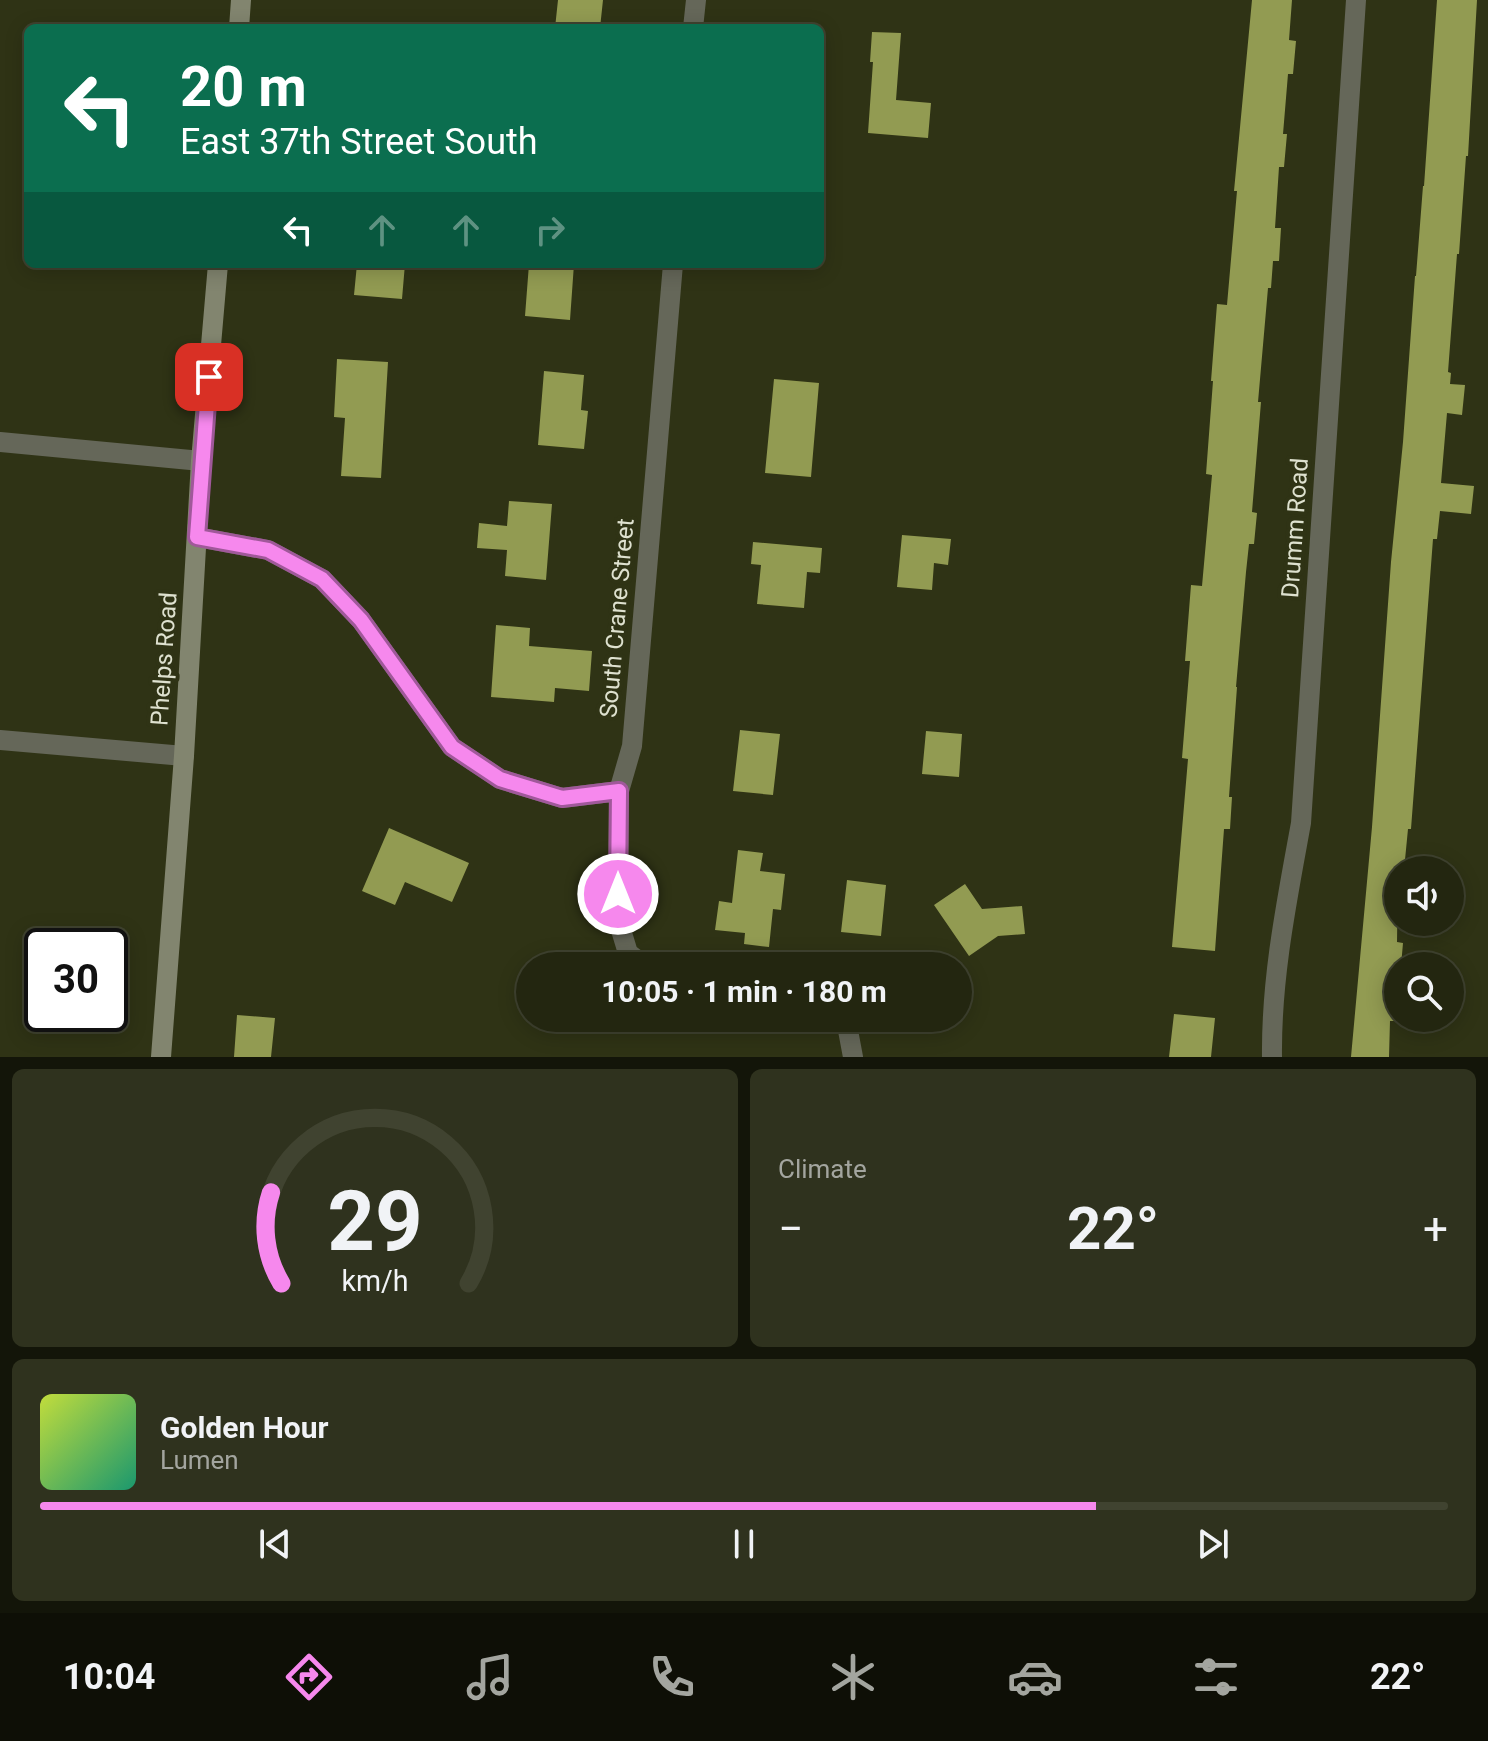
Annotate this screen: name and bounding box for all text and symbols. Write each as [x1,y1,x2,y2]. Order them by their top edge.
text: 20 m [180,54,307,120]
icon: left [48,56,152,160]
text: East 37th Street South [180,121,538,163]
icon: left [276,208,320,252]
icon: ahead [360,208,404,252]
icon: ahead [444,208,488,252]
icon: right [528,208,572,252]
pin [175,343,243,411]
icon: arrive [187,355,231,399]
street label: Drumm Road [1276,457,1314,599]
street label: South Crane Street [594,517,640,719]
street label: Phelps Road [145,591,183,727]
position arrow [576,852,660,936]
map controls [1384,856,1464,1032]
button: sound [1384,856,1464,936]
speed limit sign: 30 [24,928,128,1032]
button: search [1384,952,1464,1032]
text: 10:05 · 1 min · 180 m [601,974,887,1009]
text: Climate [778,1154,867,1184]
text: 29 [327,1173,423,1270]
text: 22° [1067,1193,1159,1264]
text: − [778,1203,803,1255]
text: + [1423,1203,1448,1255]
text: km/h [341,1264,409,1298]
text: Golden Hour [160,1410,329,1445]
text: Lumen [160,1445,239,1475]
icon: previous [253,1522,297,1566]
icon: pause [722,1522,766,1566]
icon: next [1191,1522,1235,1566]
icon: directions [281,1649,337,1705]
icon: music [462,1649,518,1705]
icon: phone [644,1649,700,1705]
icon: climate [825,1649,881,1705]
icon: car [1007,1649,1063,1705]
icon: filters [1188,1649,1244,1705]
text: 10:04 [63,1656,156,1698]
text: 22° [1370,1656,1425,1698]

